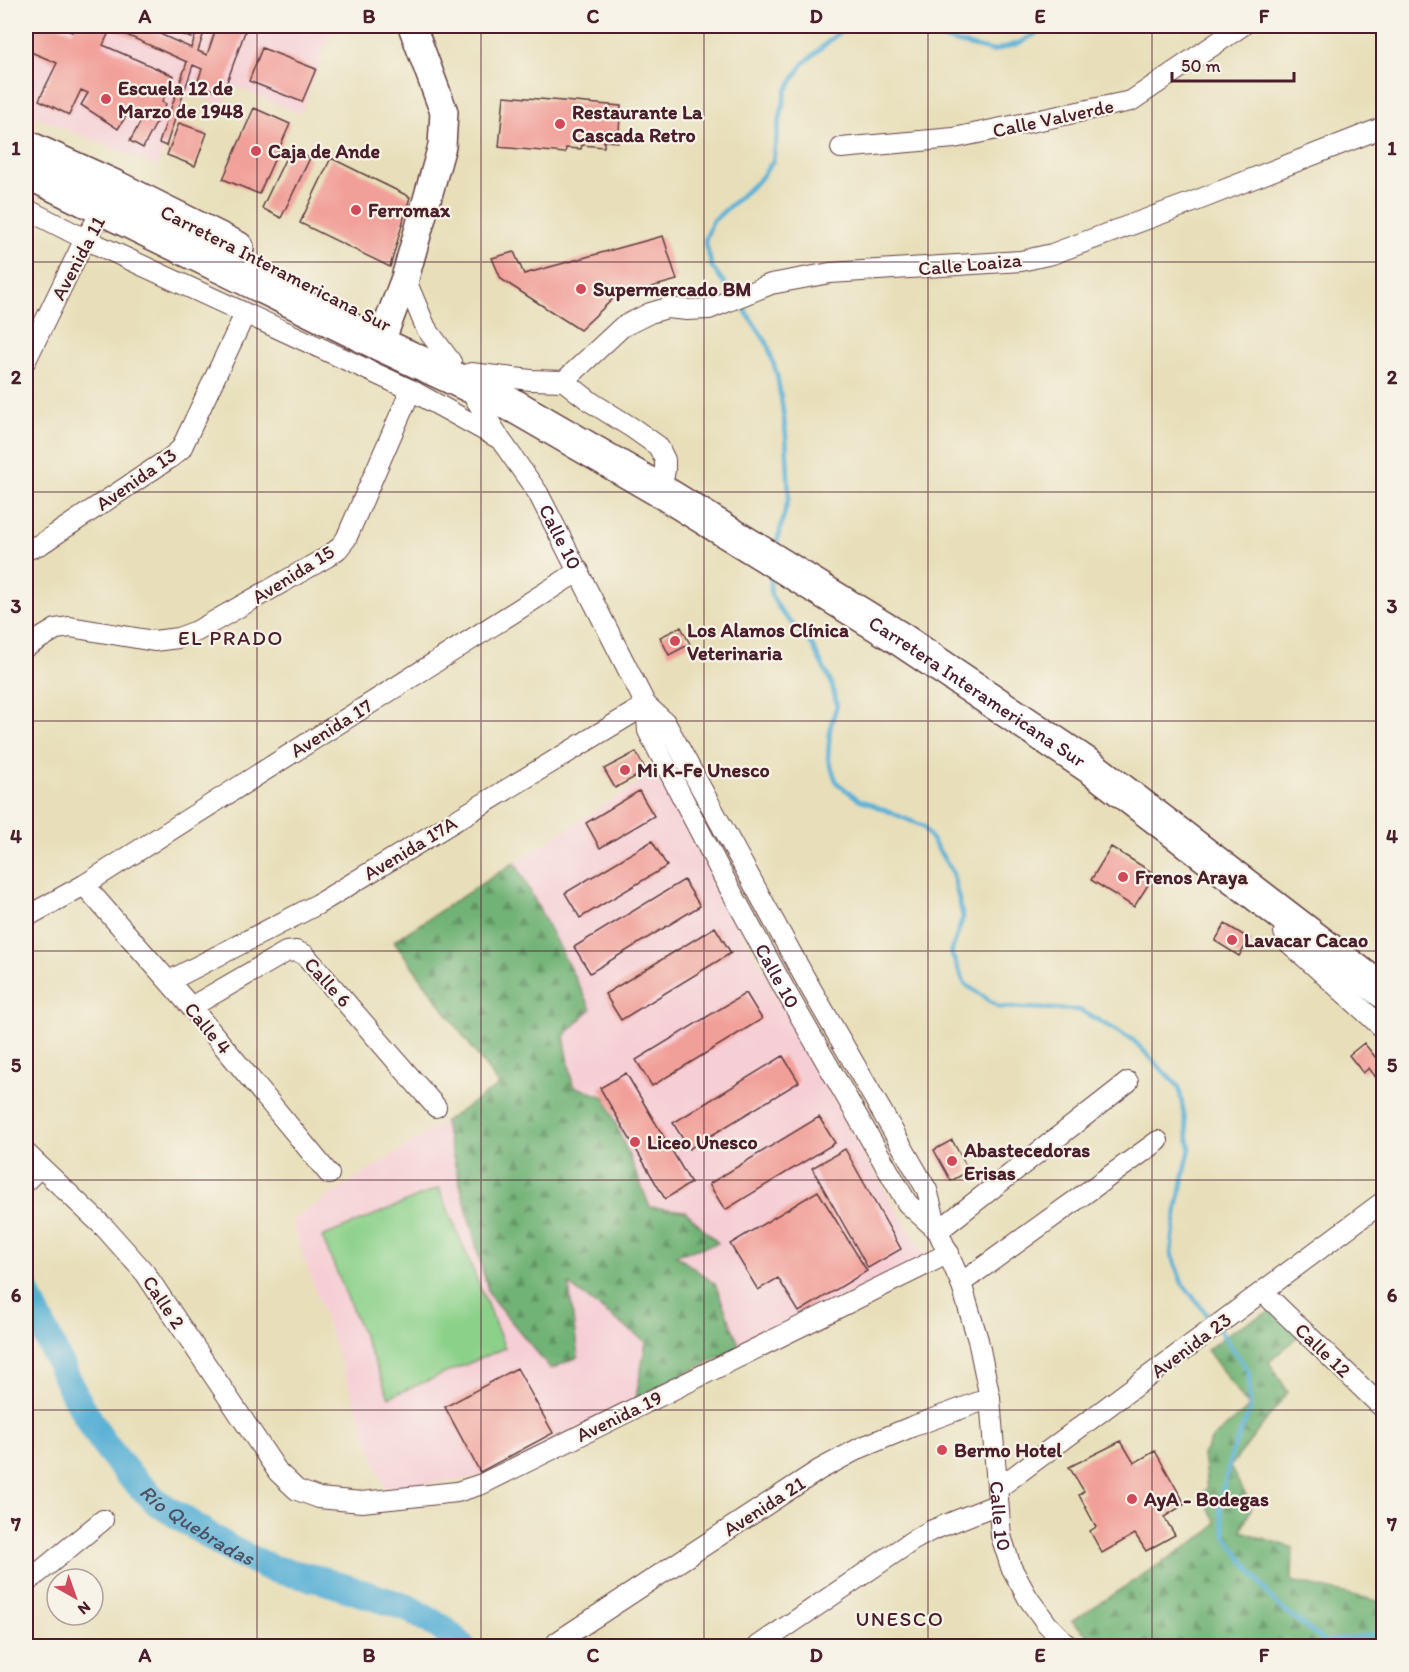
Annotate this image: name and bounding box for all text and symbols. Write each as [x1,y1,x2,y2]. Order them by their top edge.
text: A [138,4,152,28]
text: B [363,4,376,28]
text: C [587,4,600,28]
text: D [809,4,823,28]
text: E [1034,4,1046,28]
text: F [1259,4,1270,28]
scale bar [1172,45,1294,83]
text: 50 m [1181,55,1221,77]
place label: Escuela 12 de Marzo de 1948 [118,76,244,123]
marker: Escuela 12 de Marzo de 1948 [99,92,113,106]
street label: Calle Valverde [990,93,1116,143]
place label: Restaurante La Cascada Retro [572,100,703,147]
marker: Restaurante La Cascada Retro [553,117,567,131]
text: 1 [11,136,21,160]
text: 1 [1387,136,1397,160]
place label: Caja de Ande [268,139,380,164]
marker: Caja de Ande [249,144,263,158]
place label: Ferromax [368,198,451,222]
street label: Carretera Interamericana Sur [157,199,395,337]
marker: Ferromax [349,203,363,217]
street label: Avenida 11 [46,212,110,304]
street label: Calle Loaiza [917,247,1023,280]
place label: Supermercado BM [593,277,751,302]
marker: Supermercado BM [574,282,588,296]
text: 2 [11,365,22,389]
text: 2 [1387,365,1398,389]
street label: Avenida 13 [91,442,181,516]
street label: Calle 10 [534,500,587,574]
street label: Avenida 15 [247,539,339,609]
text: 3 [11,594,22,618]
text: 3 [1387,594,1398,618]
street label: Carretera Interamericana Sur [864,610,1091,772]
place label: Los Alamos Clínica Veterinaria [687,618,849,665]
district label: EL PRADO [178,625,284,650]
marker: Los Alamos Clínica Veterinaria [668,634,682,648]
street label: Avenida 17 [286,693,376,763]
place label: Mi K-Fe Unesco [637,758,770,782]
marker: Mi K-Fe Unesco [618,763,632,777]
street label: Avenida 17A [359,811,461,885]
text: 4 [10,824,22,848]
text: 4 [1386,824,1398,848]
place label: Frenos Araya [1135,865,1248,890]
marker: Frenos Araya [1116,870,1130,884]
place label: Lavacar Cacao [1244,928,1368,952]
marker: Lavacar Cacao [1225,933,1239,947]
street label: Calle 10 [750,939,805,1012]
street label: Calle 6 [299,952,357,1012]
street label: Calle 4 [179,997,237,1059]
text: 5 [11,1053,22,1077]
text: 5 [1387,1053,1398,1077]
place label: Liceo Unesco [647,1130,758,1154]
marker: Liceo Unesco [628,1135,642,1149]
place label: Abastecedoras Erisas [963,1138,1090,1185]
marker: Abastecedoras Erisas [945,1154,959,1168]
street label: Calle 2 [138,1271,191,1334]
text: 6 [11,1283,22,1307]
text: 6 [1387,1283,1398,1307]
street label: Avenida 23 [1146,1307,1236,1383]
street label: Calle 12 [1290,1318,1356,1383]
street label: Avenida 19 [572,1385,666,1447]
place label: Bermo Hotel [954,1438,1062,1462]
marker: Bermo Hotel [935,1443,949,1457]
street label: Avenida 21 [719,1471,809,1541]
water label: Río Quebradas [135,1479,260,1571]
street label: Calle 10 [985,1480,1017,1554]
place label: AyA - Bodegas [1143,1487,1269,1512]
marker: AyA - Bodegas [1125,1492,1139,1506]
text: 7 [10,1512,21,1536]
text: 7 [1386,1512,1397,1536]
north arrow [45,1567,105,1627]
text: N [74,1597,95,1619]
district label: UNESCO [855,1606,945,1631]
text: A [138,1643,152,1667]
text: B [363,1643,376,1667]
text: C [587,1643,600,1667]
text: D [809,1643,823,1667]
text: E [1034,1643,1046,1667]
text: F [1259,1643,1270,1667]

